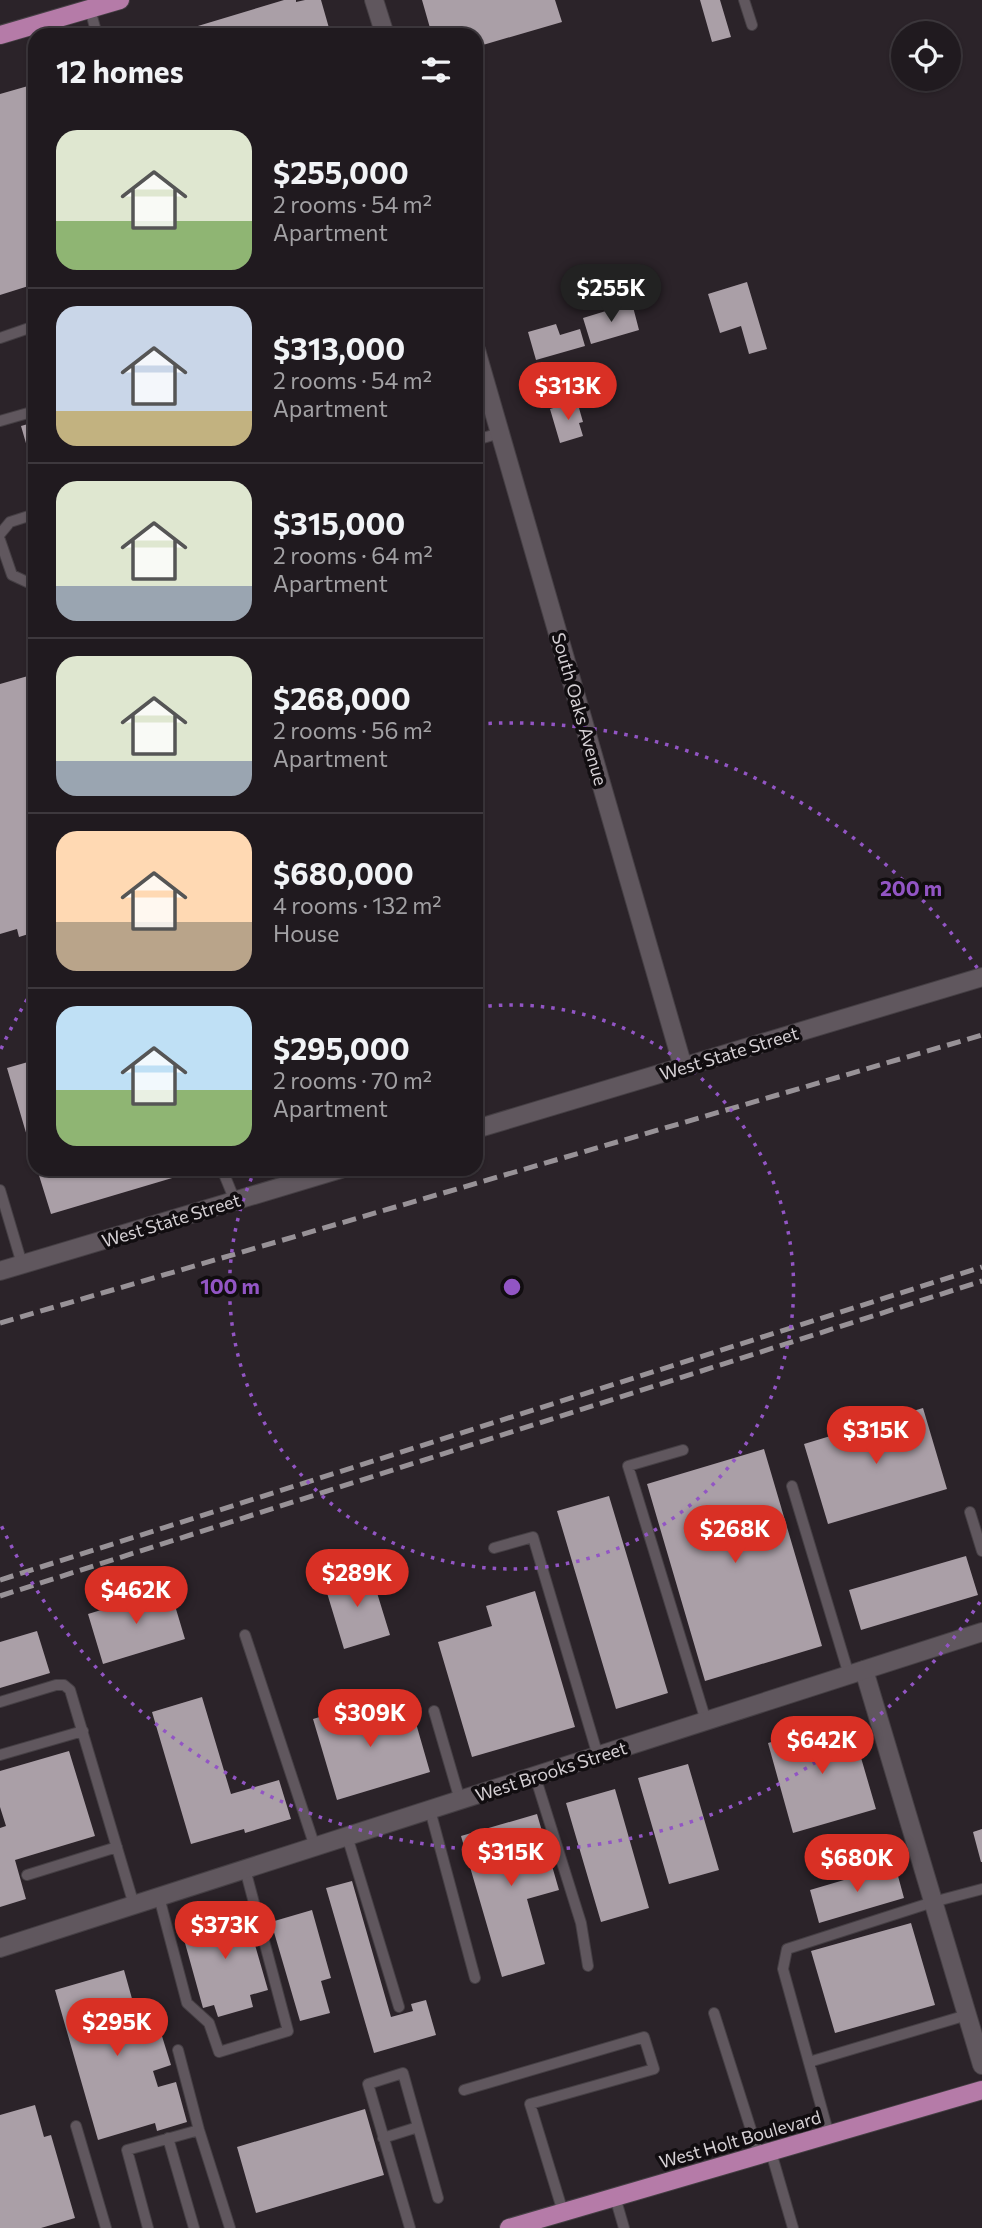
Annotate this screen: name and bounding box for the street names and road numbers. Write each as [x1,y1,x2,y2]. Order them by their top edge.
street label: South Oaks Avenue [548,630,612,788]
street label: West State Street [657,1021,801,1085]
street label: West State Street [99,1188,243,1252]
street label: West Brooks Street [473,1736,629,1806]
street label: West Holt Boulevard [657,2105,823,2173]

